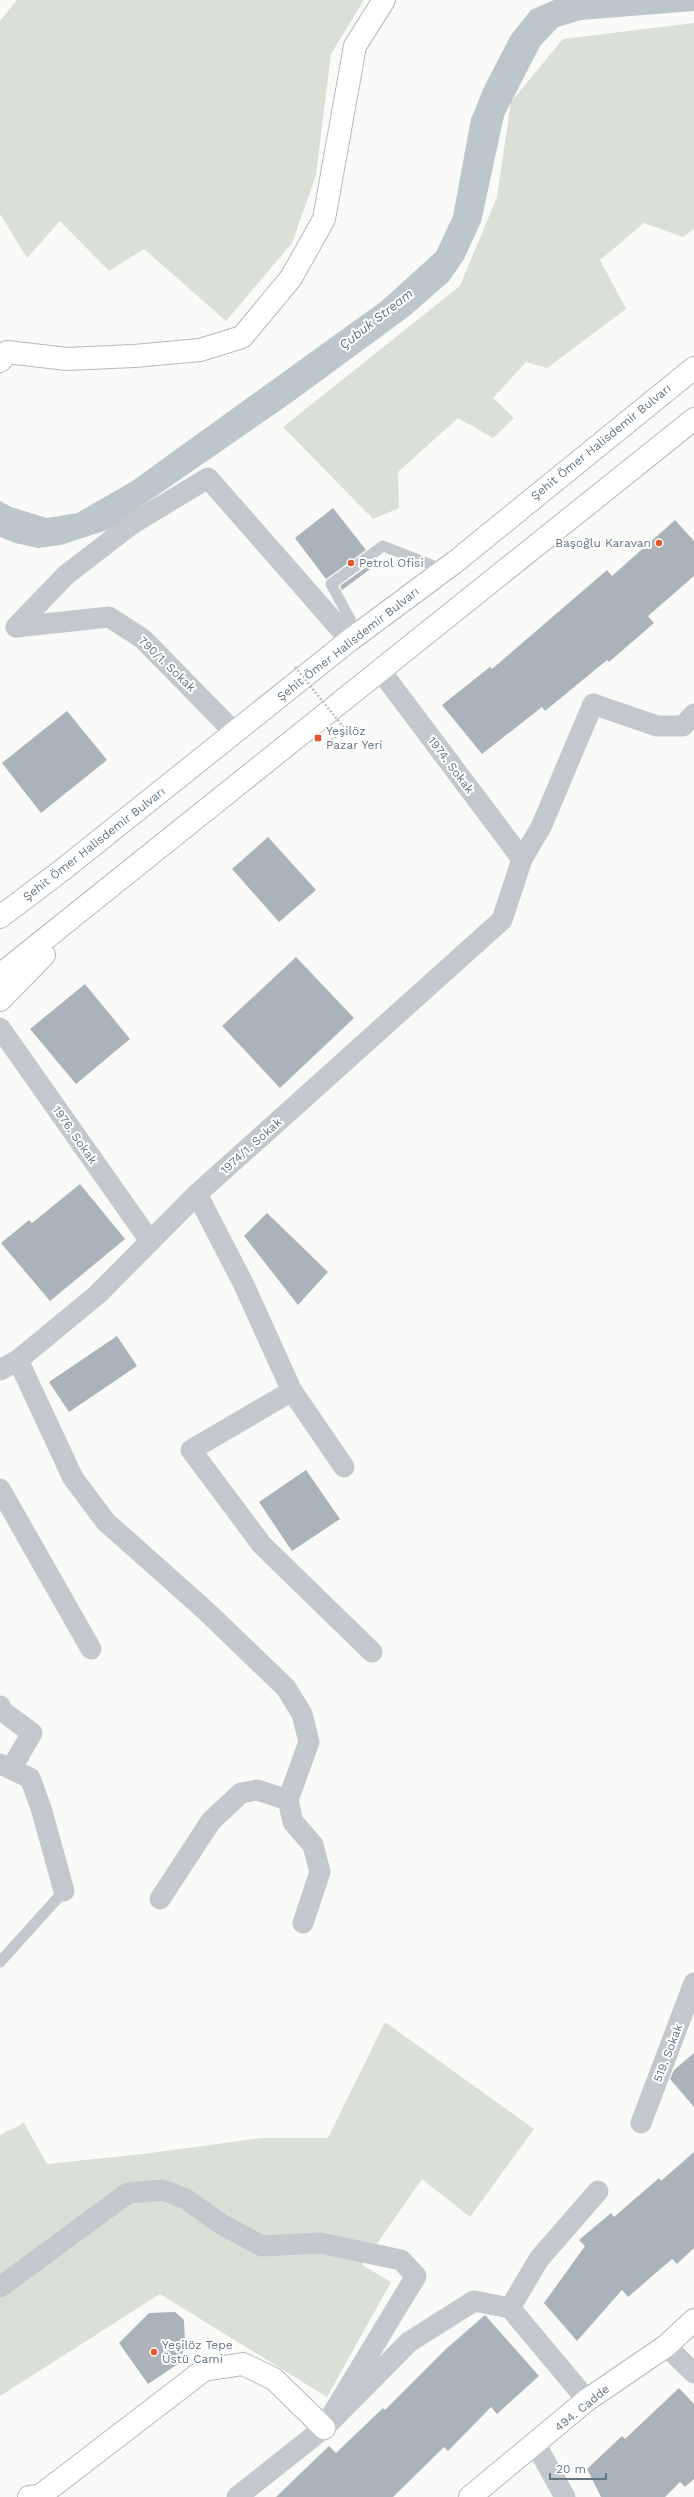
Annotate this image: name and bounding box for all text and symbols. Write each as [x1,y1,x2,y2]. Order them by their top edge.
water label: Çubuk Stream [336,286,416,352]
street label: Şehit Ömer Halisdemir Bulvarı [528,381,674,503]
place label: Başoğlu Karavan [555,536,651,550]
marker: Başoğlu Karavan [654,538,664,548]
place label: Petrol Ofisi [359,556,424,570]
marker: Petrol Ofisi [346,558,356,568]
street label: Şehit Ömer Halisdemir Bulvarı [274,584,422,704]
street label: 790/1. Sokak [136,633,199,695]
place label: Yeşilöz Pazar Yeri [326,724,383,752]
marker: Yeşilöz Pazar Yeri [313,733,323,743]
street label: 1974. Sokak [425,734,477,796]
street label: Şehit Ömer Halisdemir Bulvarı [20,784,168,904]
street label: 1976. Sokak [50,1103,100,1167]
street label: 1974/1. Sokak [218,1115,285,1177]
street label: 519. Sokak [650,2022,686,2084]
place label: Yeşilöz Tepe Üstü Cami [162,2338,233,2366]
marker: Yeşilöz Tepe Üstü Cami [149,2347,159,2357]
street label: 494. Cadde [552,2382,612,2434]
scale bar [550,2455,606,2481]
text: 20 m [556,2462,586,2476]

